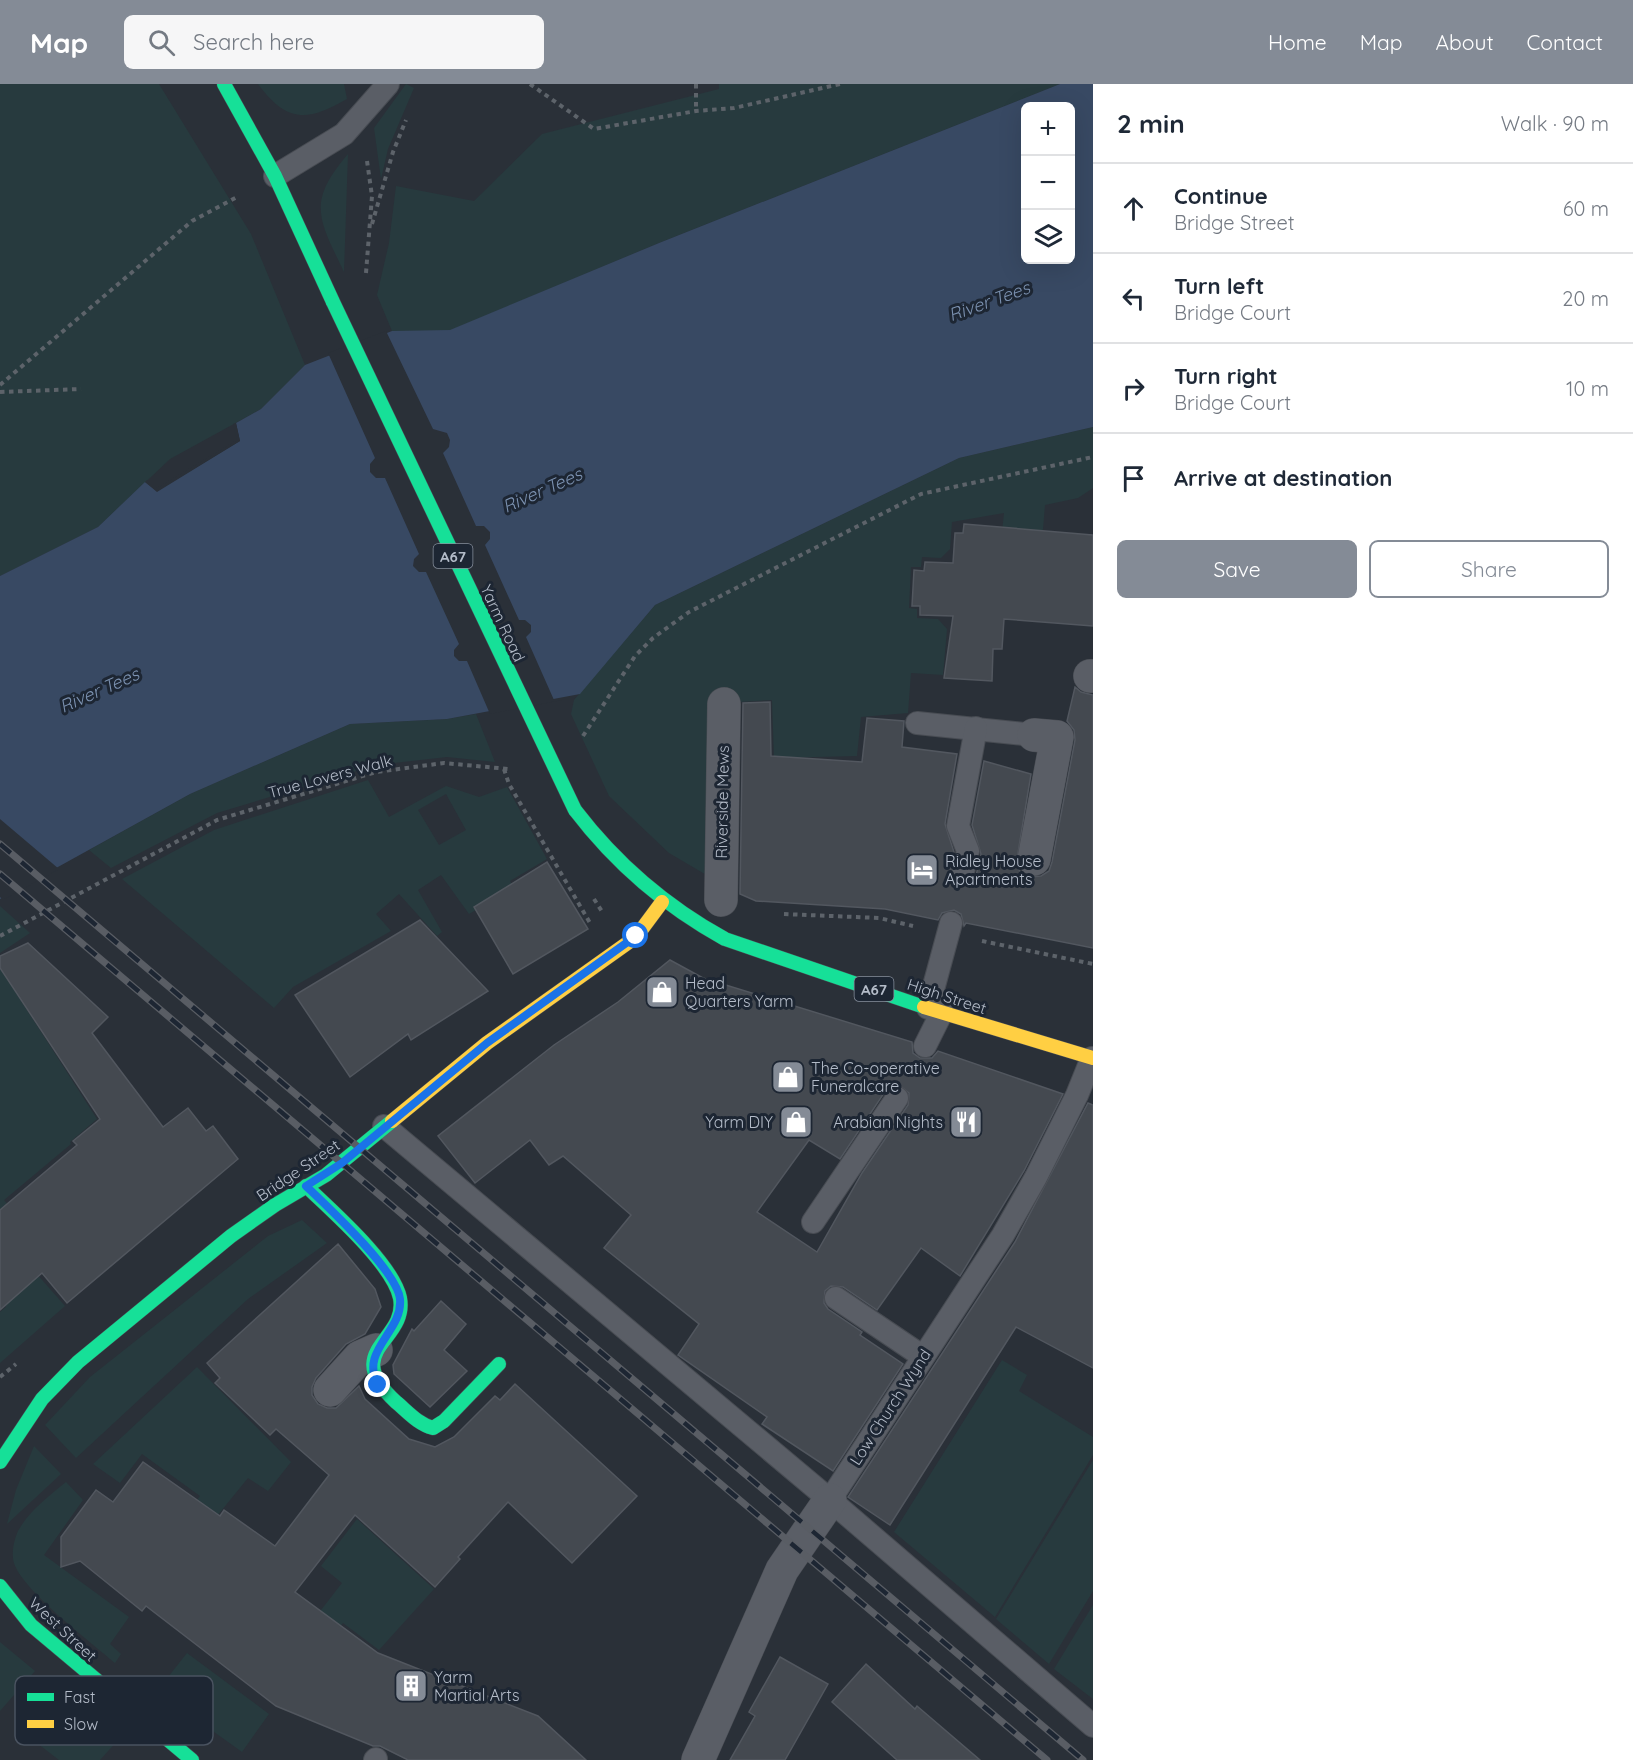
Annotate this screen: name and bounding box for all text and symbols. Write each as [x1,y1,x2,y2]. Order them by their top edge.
search box [124,15,544,69]
text: Map [30,25,88,60]
icon: search [145,26,178,59]
text: Search here [193,28,315,56]
text: Home [1268,29,1327,55]
text: Map [1360,29,1403,55]
text: About [1436,29,1494,55]
text: Contact [1527,29,1603,55]
map controls [1021,102,1075,264]
button: + [1021,102,1075,156]
text: 2 min [1117,107,1185,140]
text: Walk · 90 m [1501,111,1609,136]
button: − [1021,156,1075,210]
text: Continue [1174,182,1268,210]
icon: ahead [1117,192,1150,225]
text: 60 m [1563,196,1609,221]
button: layers [1021,210,1075,264]
text: Bridge Street [1174,210,1295,235]
text: Turn left [1174,272,1264,300]
water label: River Tees [945,275,1034,326]
icon: left [1117,282,1150,315]
text: 20 m [1562,286,1609,311]
text: Bridge Court [1174,300,1291,325]
text: Turn right [1174,362,1278,390]
icon: right [1117,372,1150,405]
text: 10 m [1566,376,1609,401]
text: Bridge Court [1174,390,1291,415]
water label: River Tees [499,462,587,518]
icon: arrive [1117,462,1150,495]
text: Arrive at destination [1174,464,1392,492]
button: Save [1117,540,1357,598]
button: Share [1369,540,1609,598]
road number: A67 [434,544,472,568]
street label: Yarm Road [476,581,530,665]
water label: River Tees [56,662,144,718]
street label: Riverside Mews [711,745,733,859]
street label: True Lovers Walk [266,750,394,802]
place label: Ridley House Apartments [945,851,1042,889]
hotel icon: Ridley House Apartments [904,852,940,888]
route start [622,922,648,948]
place label: Head Quarters Yarm [685,973,794,1011]
shop icon: Head Quarters Yarm [644,974,680,1010]
street label: High Street [905,974,989,1018]
road number: A67 [854,977,894,1001]
place label: The Co-operative Funeralcare [811,1058,940,1096]
shop icon: The Co-operative Funeralcare [770,1059,806,1095]
shop icon: Yarm DIY [778,1104,814,1140]
restaurant icon: Arabian Nights [948,1104,984,1140]
place label: Yarm DIY [705,1112,773,1132]
place label: Arabian Nights [833,1112,943,1132]
street label: Bridge Street [252,1135,344,1205]
street label: Low Church Wynd [845,1345,935,1469]
route end [364,1371,390,1397]
street label: West Street [25,1593,101,1665]
place label: Yarm Martial Arts [434,1667,519,1705]
building icon: Yarm Martial Arts [393,1668,429,1704]
legend [15,1676,213,1745]
text: Fast [64,1687,95,1707]
text: Slow [64,1714,98,1734]

